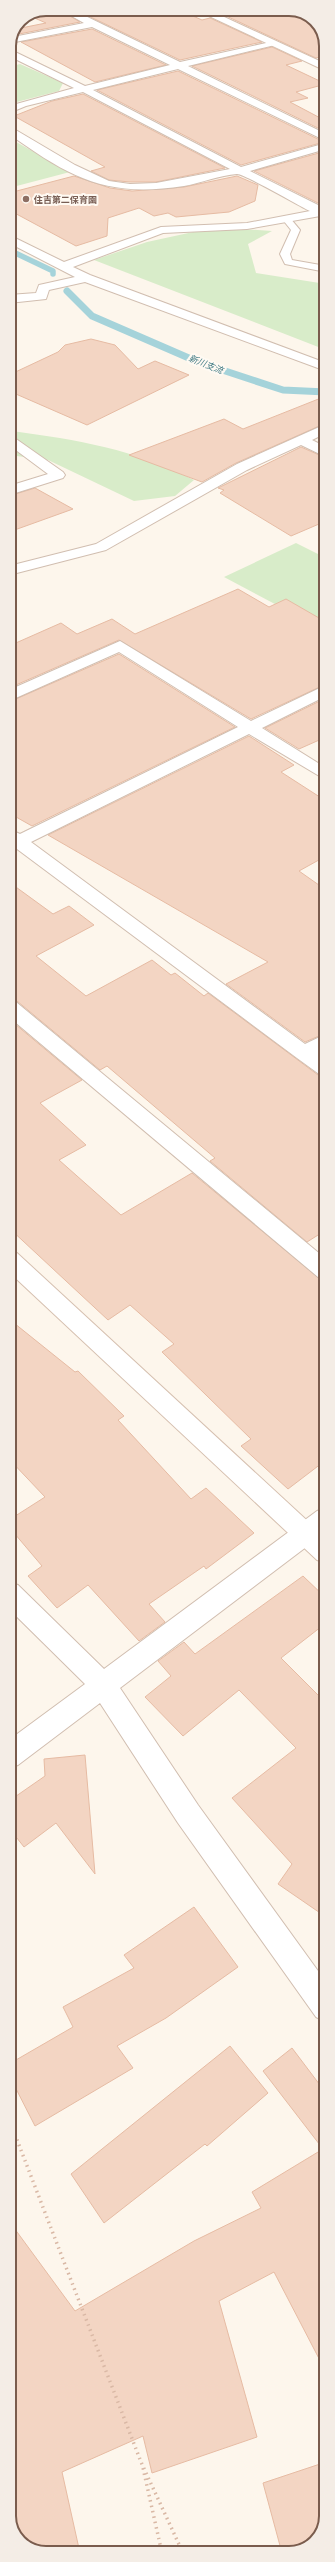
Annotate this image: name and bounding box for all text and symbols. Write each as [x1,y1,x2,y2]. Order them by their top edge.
marker: 住吉第二保育園 [21,194,31,204]
place label: 住吉第二保育園 [33,194,97,205]
water label: 新川支流 [187,352,227,377]

